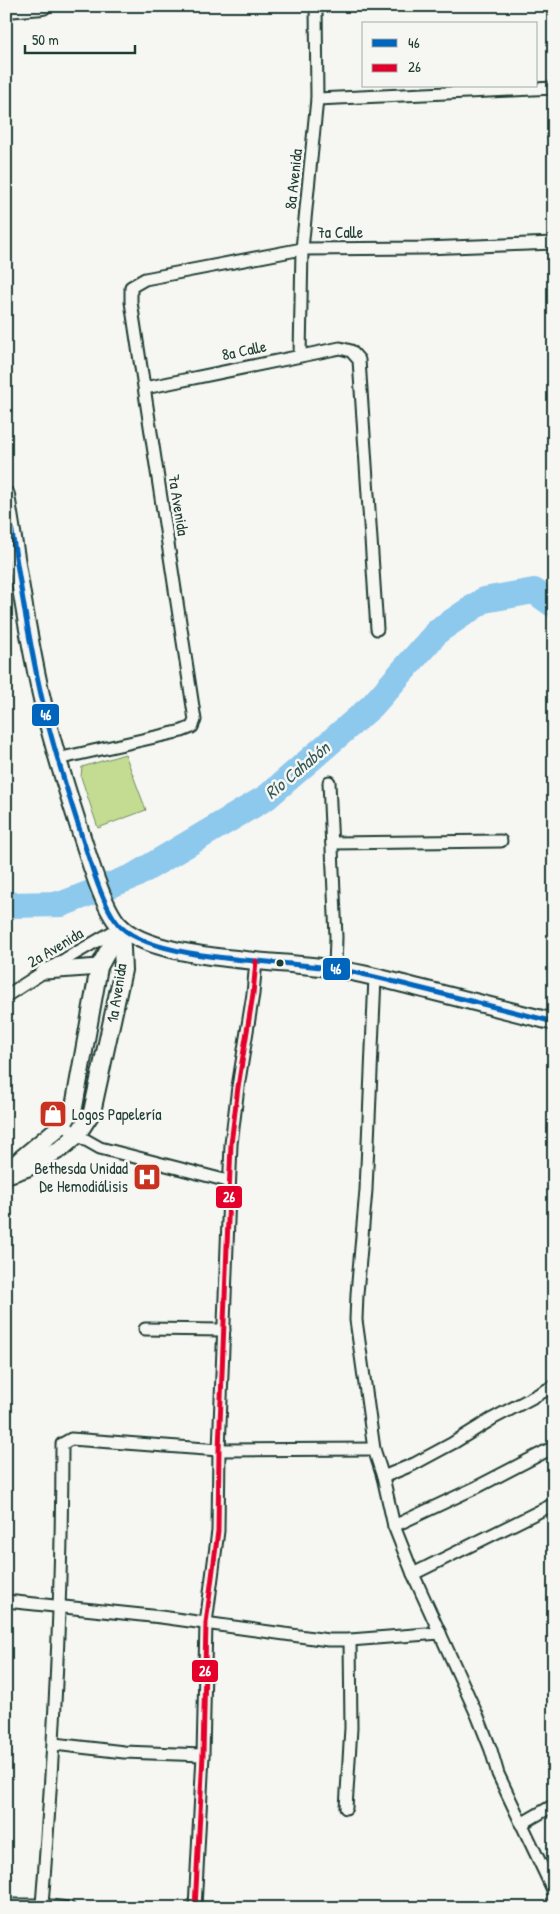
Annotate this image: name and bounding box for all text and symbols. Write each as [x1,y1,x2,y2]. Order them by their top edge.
scale bar [25,22,135,54]
legend [362,22,538,88]
text: 50 m [32,29,59,50]
text: 46 [408,32,420,53]
text: 26 [408,56,421,77]
street label: 8a Avenida [279,148,307,210]
street label: 7a Calle [317,221,364,243]
street label: 8a Calle [220,334,269,365]
street label: 7a Avenida [163,473,195,537]
line badge: 46 [31,703,60,727]
text: 46 [41,705,52,724]
water label: Río Cahabón [259,734,336,805]
street label: 2a Avenida [23,922,87,972]
line badge: 46 [322,957,351,981]
unlabelled marker [275,958,285,968]
text: 46 [331,959,342,978]
street label: 1a Avenida [100,962,132,1024]
shop icon: Logos Papelería [38,1099,68,1129]
place label: Logos Papelería [72,1103,162,1125]
place label: Bethesda Unidad De Hemodiálisis [34,1157,128,1197]
hospital icon: Bethesda Unidad De Hemodiálisis [132,1162,162,1192]
line badge: 26 [215,1185,243,1209]
text: 26 [223,1187,235,1206]
line badge: 26 [191,1659,219,1683]
text: 26 [199,1661,211,1680]

